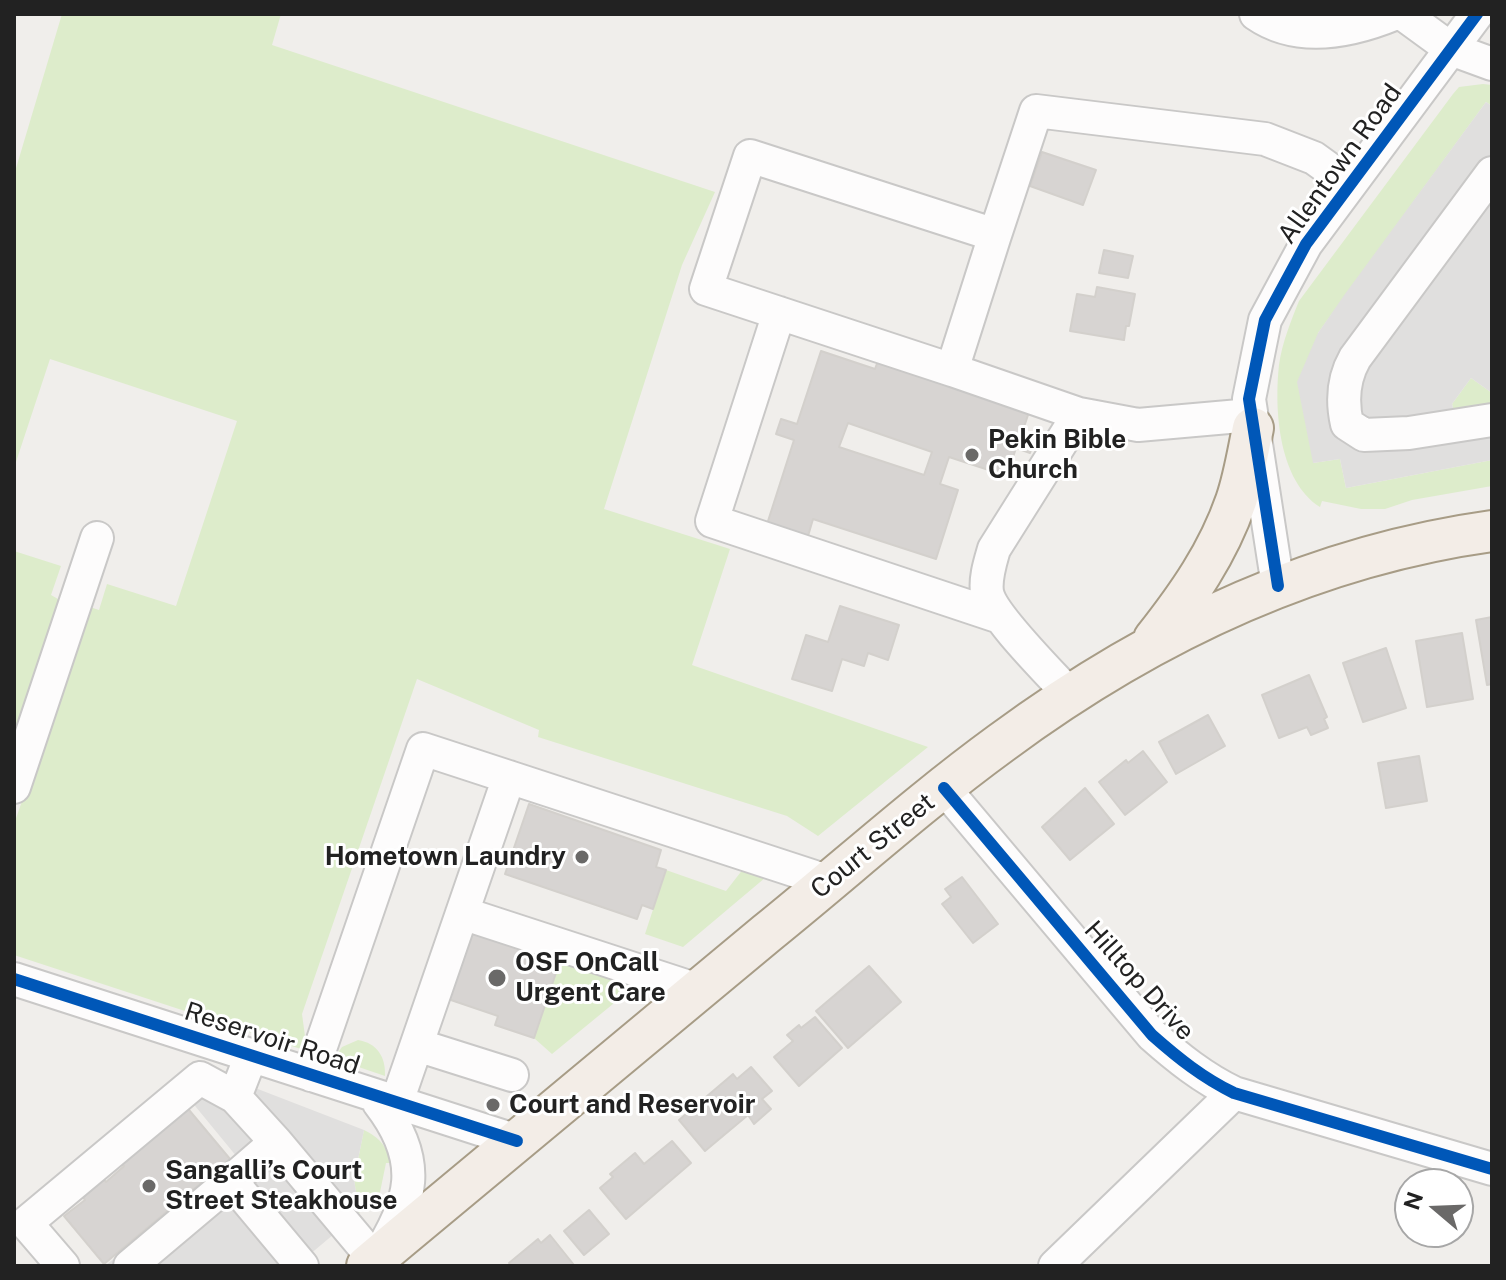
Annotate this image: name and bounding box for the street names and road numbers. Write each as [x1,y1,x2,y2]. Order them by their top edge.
street label: Allentown Road [1272,78,1408,250]
street label: Court Street [805,787,941,905]
street label: Hilltop Drive [1077,915,1201,1047]
street label: Reservoir Road [180,996,364,1082]

